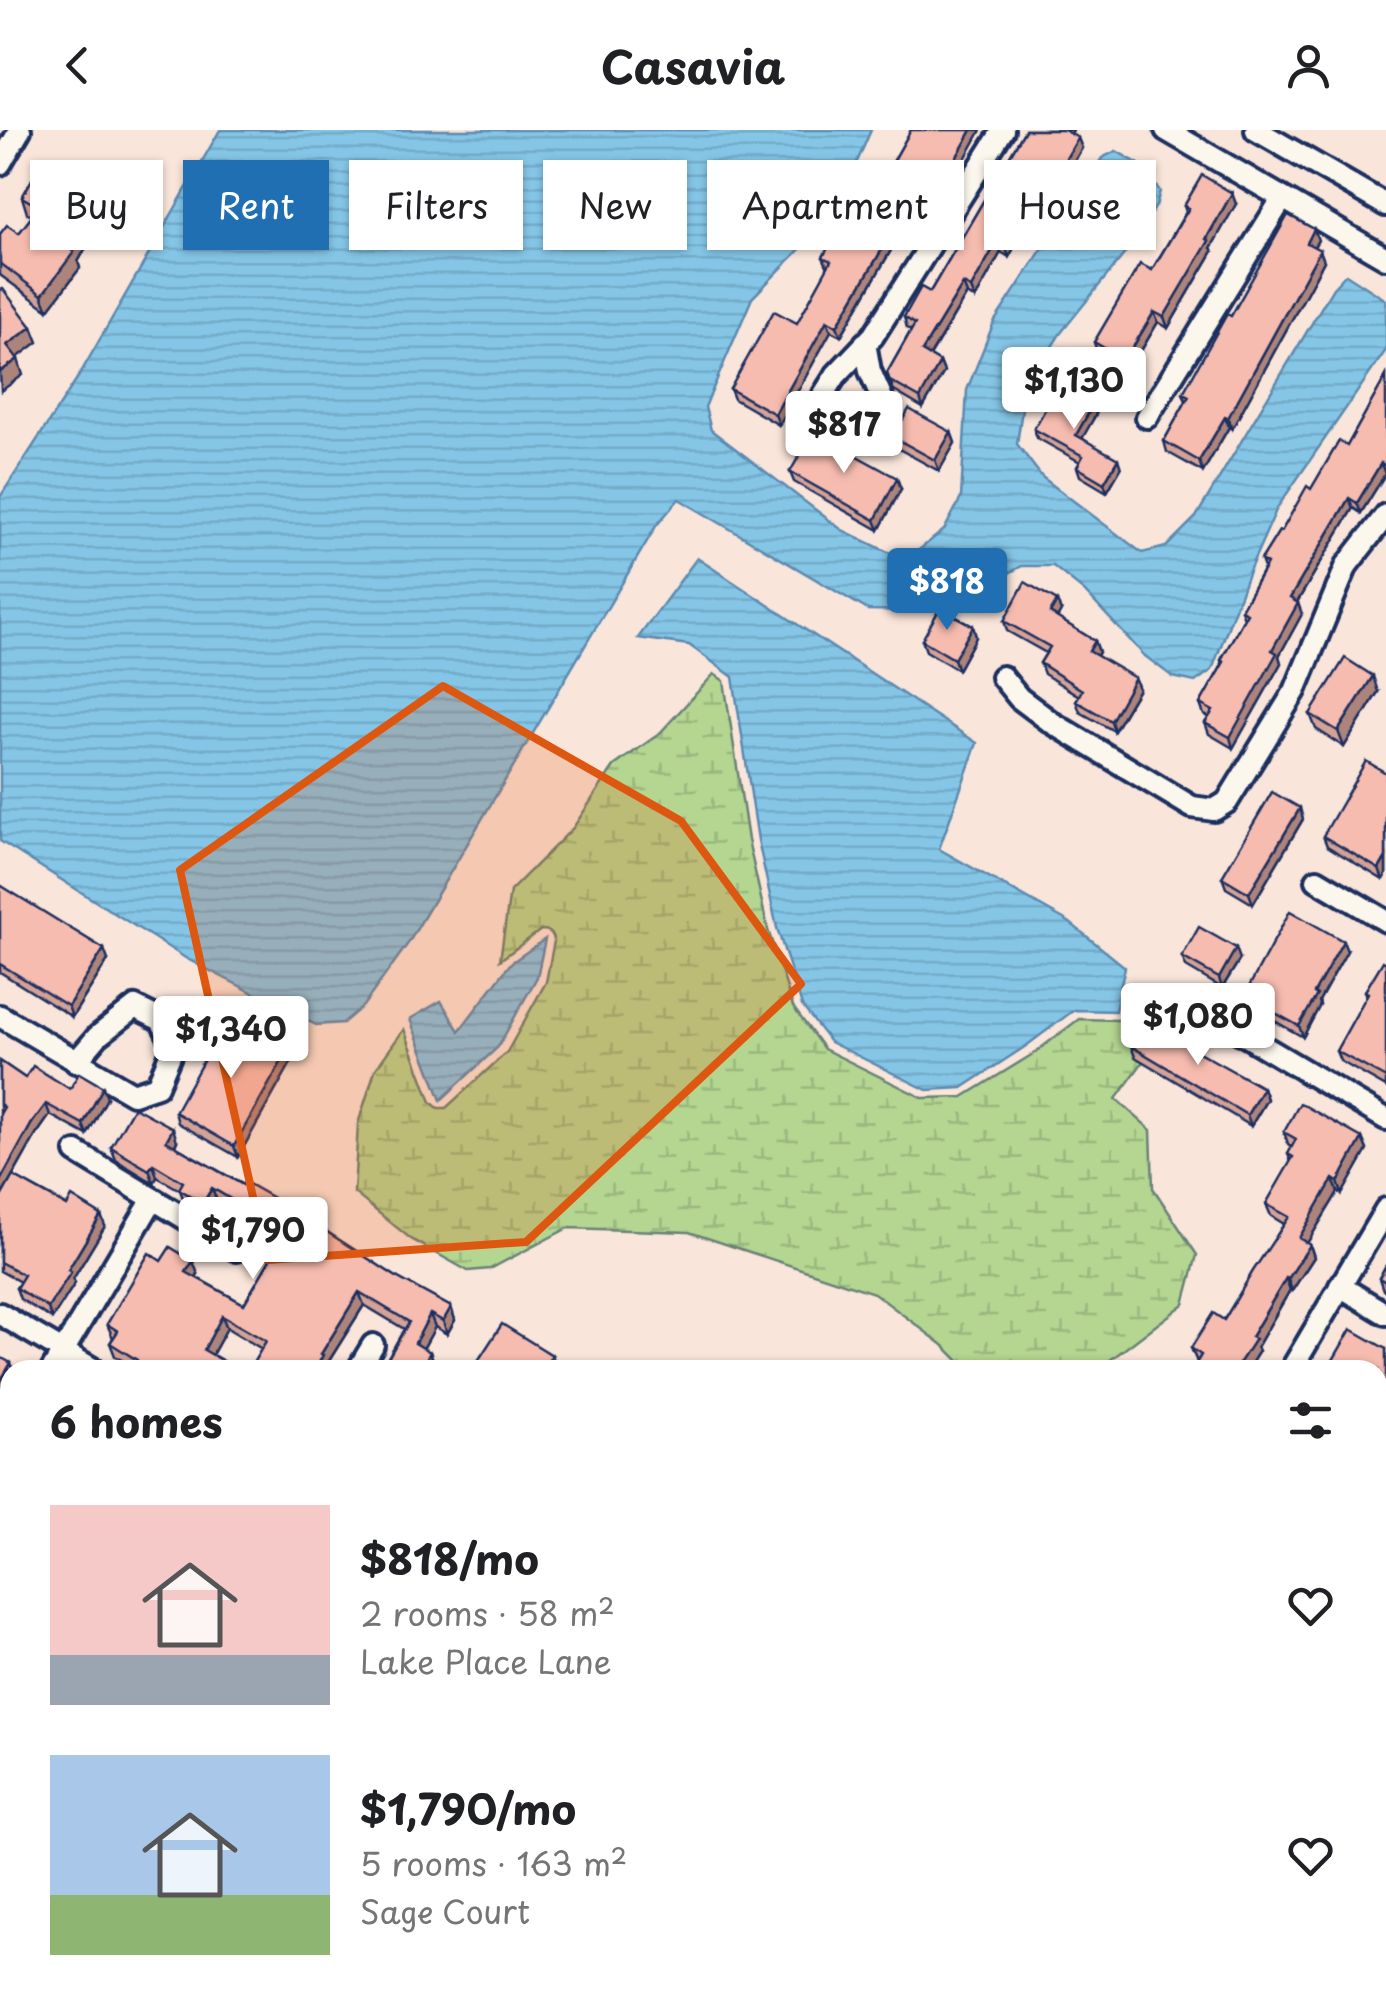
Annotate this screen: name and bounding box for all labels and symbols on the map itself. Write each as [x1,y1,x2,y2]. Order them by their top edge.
pin: $1,130 [993,347,1155,432]
pin: $817 [785,391,903,476]
pin: $818 [888,548,1006,633]
pin: $1,080 [1117,983,1279,1068]
pin: $1,340 [150,996,312,1081]
pin: $1,790 [172,1197,334,1282]

